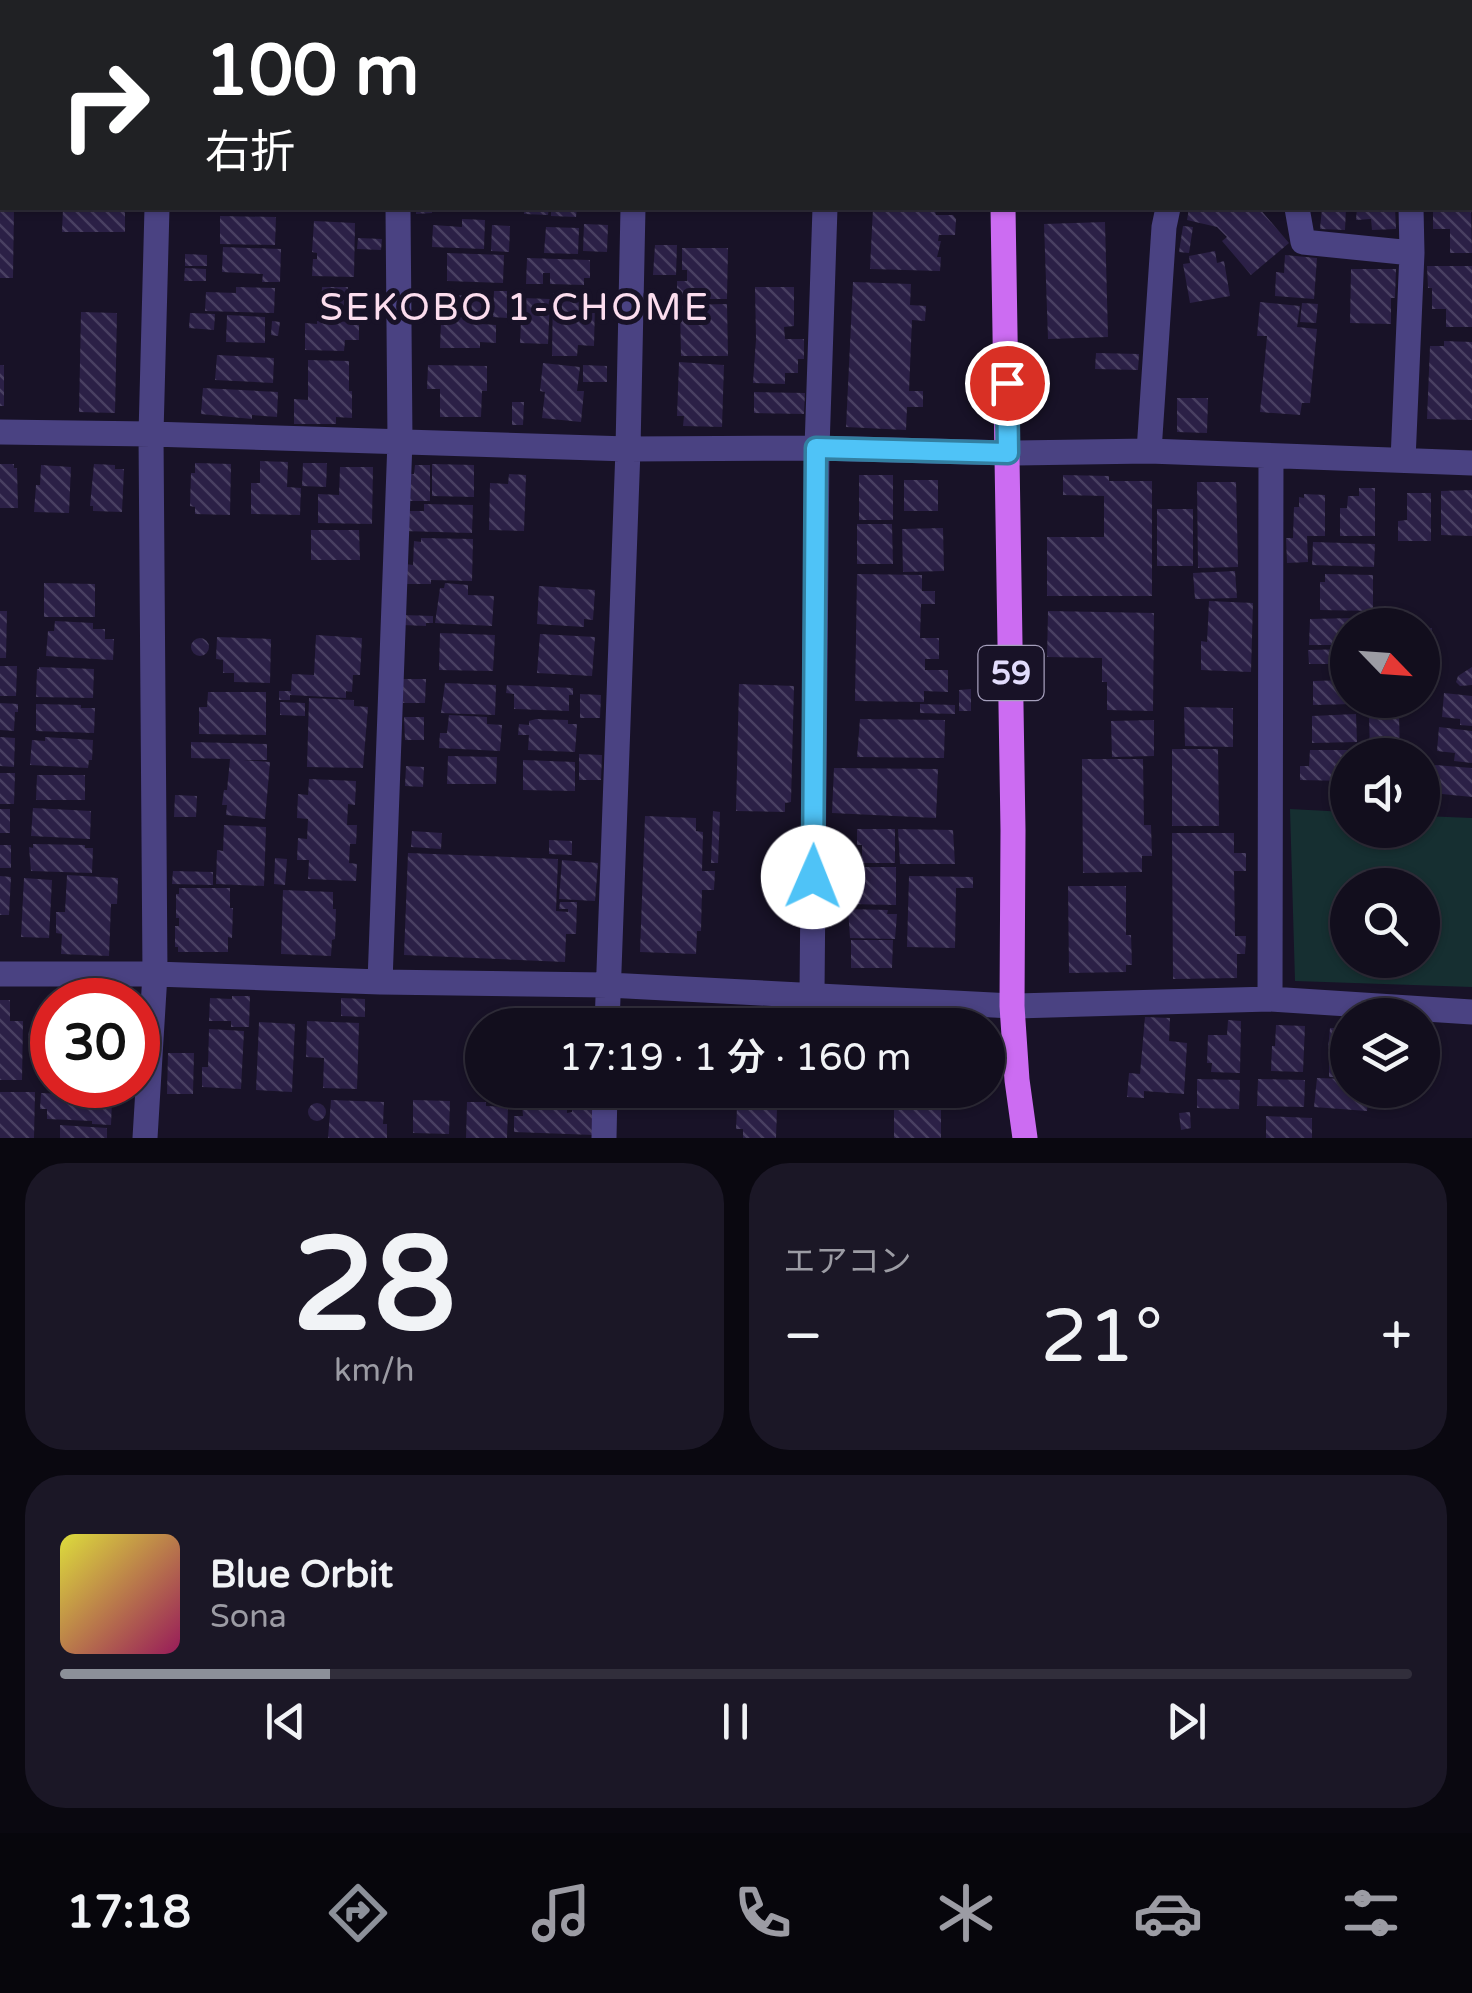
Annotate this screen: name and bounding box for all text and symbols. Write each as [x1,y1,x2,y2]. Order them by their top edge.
text: 100 m [205,30,419,114]
icon: right [40,40,170,170]
text: 右折 [205,126,295,180]
district label: SEKOBO 1-CHOME [319,285,711,331]
pin [965,341,1050,426]
icon: arrive [980,356,1035,411]
north arrow [1330,608,1440,718]
map controls [1330,608,1440,1108]
road number: 59 [978,646,1044,700]
button: sound [1330,738,1440,848]
position arrow [761,825,865,929]
button: search [1330,868,1440,978]
speed limit sign: 30 [30,978,160,1108]
button: layers [1330,998,1440,1108]
text: 17:19 · 1 分 · 160 m [559,1035,911,1081]
text: 28 [293,1209,456,1365]
text: エアコン [784,1243,912,1281]
text: 21° [1041,1292,1163,1382]
text: − [784,1304,823,1370]
text: + [1381,1304,1412,1370]
text: km/h [334,1352,414,1390]
text: Blue Orbit [210,1552,393,1598]
text: Sona [210,1598,287,1636]
icon: previous [258,1694,313,1749]
icon: pause [708,1694,763,1749]
icon: next [1159,1694,1214,1749]
icon: directions [323,1878,393,1948]
icon: music [526,1878,596,1948]
icon: phone [728,1878,798,1948]
icon: climate [931,1878,1001,1948]
icon: car [1133,1878,1203,1948]
icon: filters [1336,1878,1406,1948]
text: 17:18 [66,1886,191,1940]

